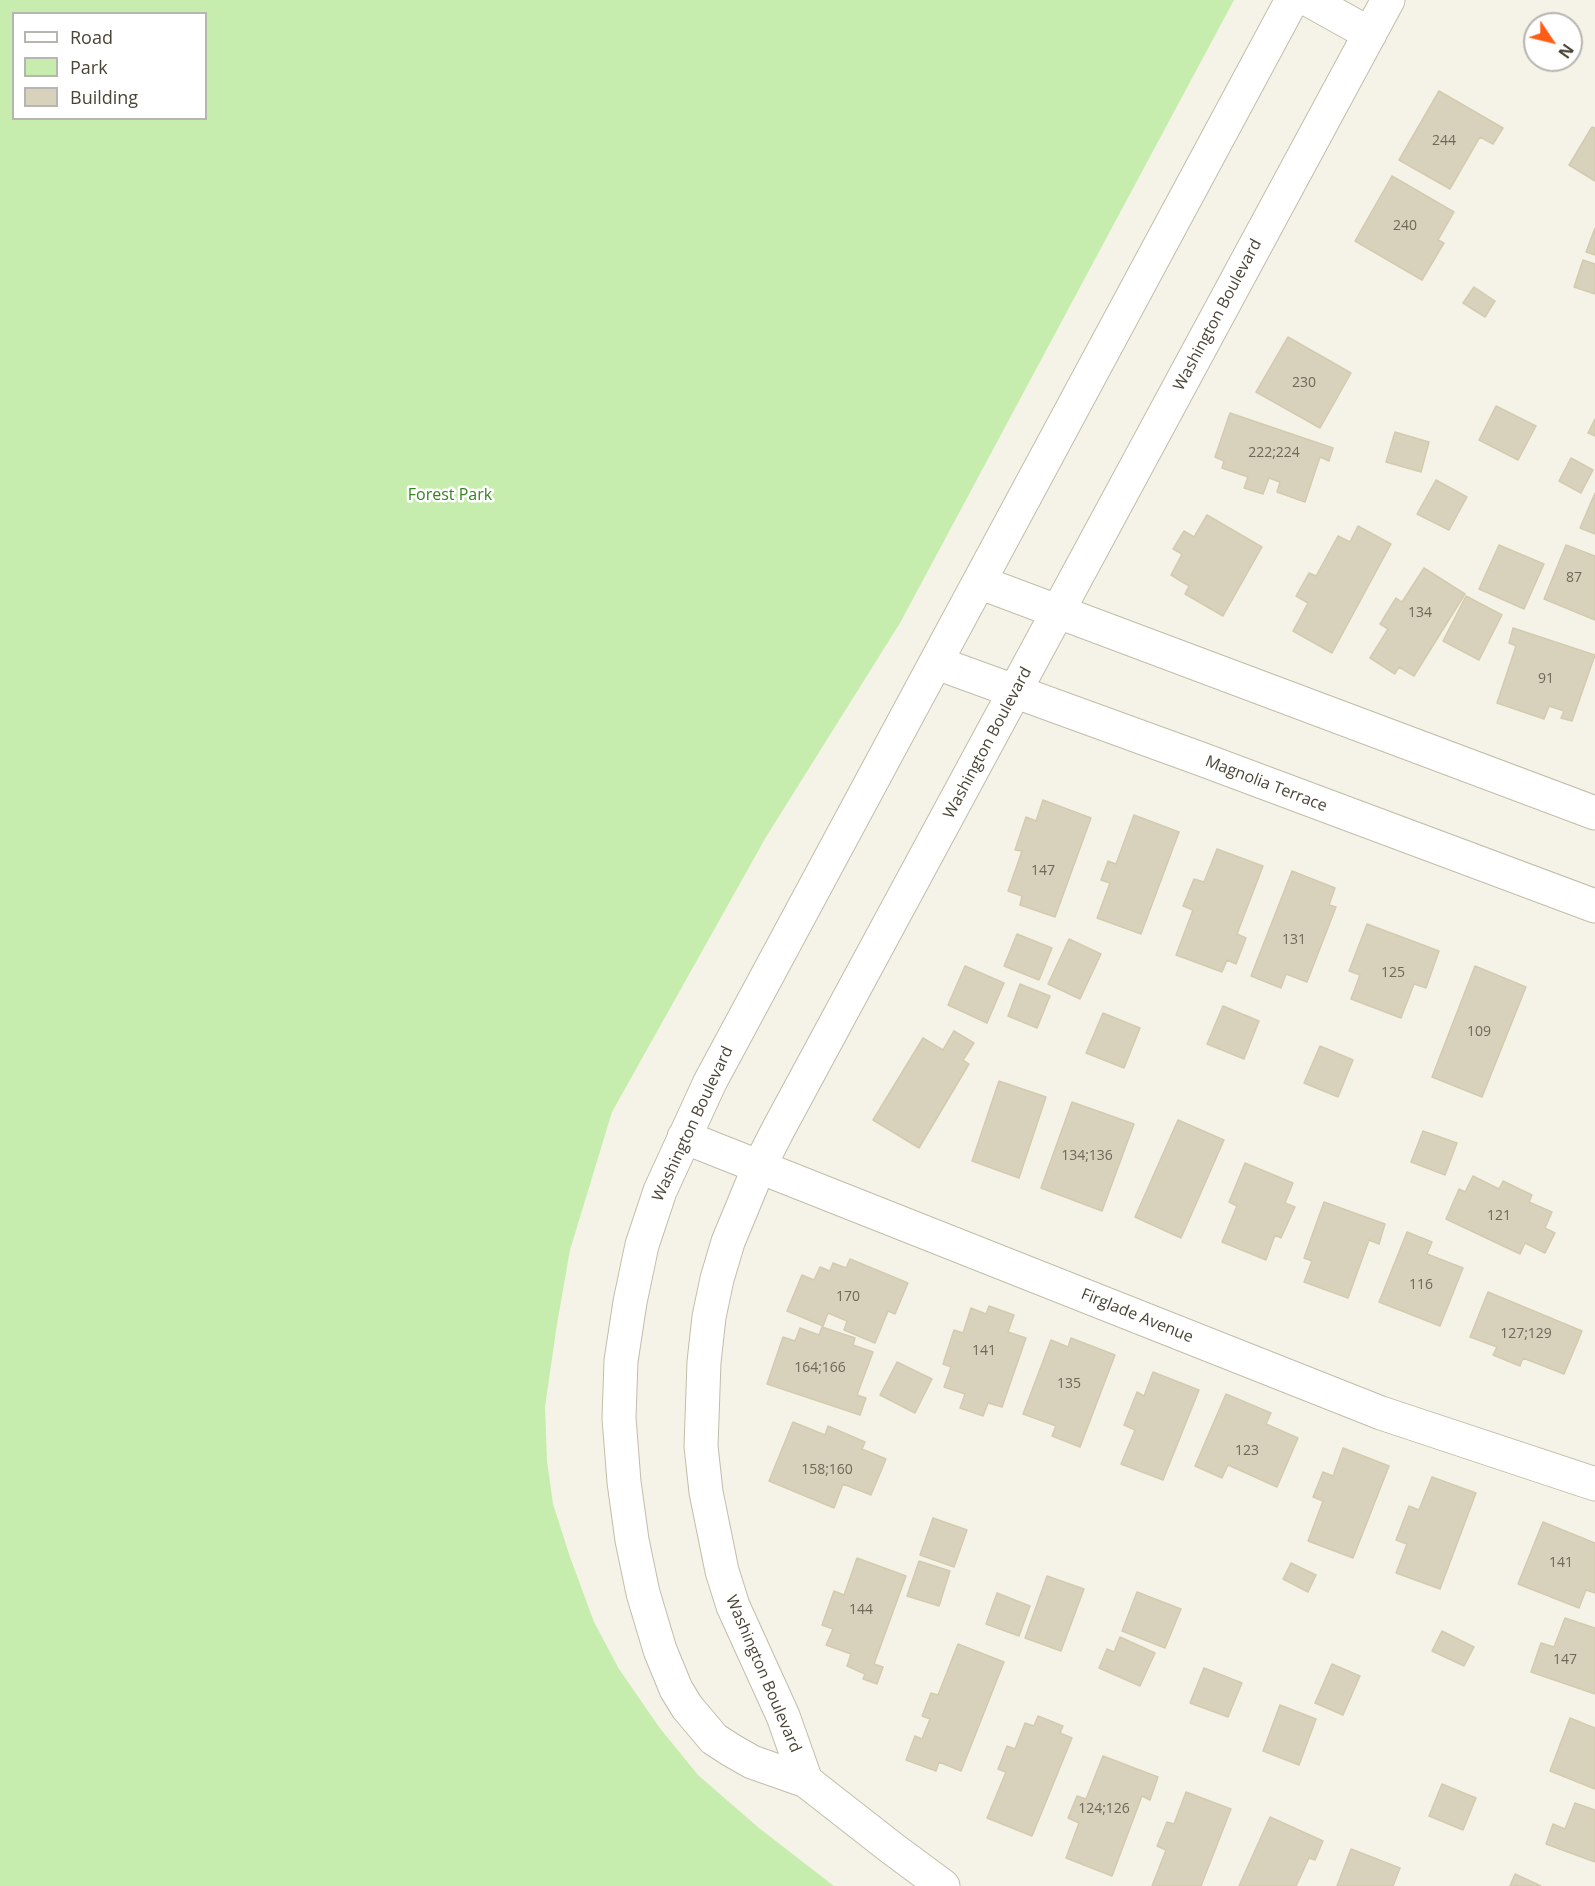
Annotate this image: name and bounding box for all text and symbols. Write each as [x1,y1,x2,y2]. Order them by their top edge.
legend [12,12,207,120]
north arrow [1523,12,1583,72]
text: Road [70,25,113,49]
text: N [1553,40,1579,63]
text: Park [70,55,108,79]
text: Building [70,85,138,109]
house number: 244 [1432,133,1456,149]
house number: 240 [1393,218,1417,234]
street label: Washington Boulevard [1170,236,1266,394]
house number: 230 [1292,375,1316,391]
house number: 222;224 [1248,445,1300,461]
park label: Forest Park [408,485,492,505]
house number: 87 [1566,570,1582,586]
house number: 134 [1408,605,1432,621]
street label: Washington Boulevard [940,664,1036,822]
house number: 91 [1538,671,1554,687]
street label: Magnolia Terrace [1202,752,1330,816]
house number: 147 [1031,863,1055,879]
house number: 131 [1282,932,1306,948]
house number: 125 [1381,965,1405,981]
house number: 109 [1467,1024,1491,1040]
street label: Washington Boulevard [649,1043,737,1205]
house number: 134;136 [1061,1148,1113,1164]
house number: 121 [1487,1208,1511,1224]
house number: 116 [1409,1277,1433,1293]
street label: Firglade Avenue [1078,1285,1196,1347]
house number: 170 [836,1289,860,1305]
house number: 127;129 [1500,1326,1552,1342]
house number: 141 [972,1343,996,1359]
house number: 164;166 [794,1360,846,1376]
house number: 135 [1057,1376,1081,1392]
house number: 123 [1235,1443,1259,1459]
house number: 158;160 [801,1462,853,1478]
house number: 141 [1549,1555,1573,1571]
street label: Washington Boulevard [721,1592,805,1756]
house number: 144 [849,1602,873,1618]
house number: 147 [1553,1652,1577,1668]
house number: 124;126 [1078,1801,1130,1817]

